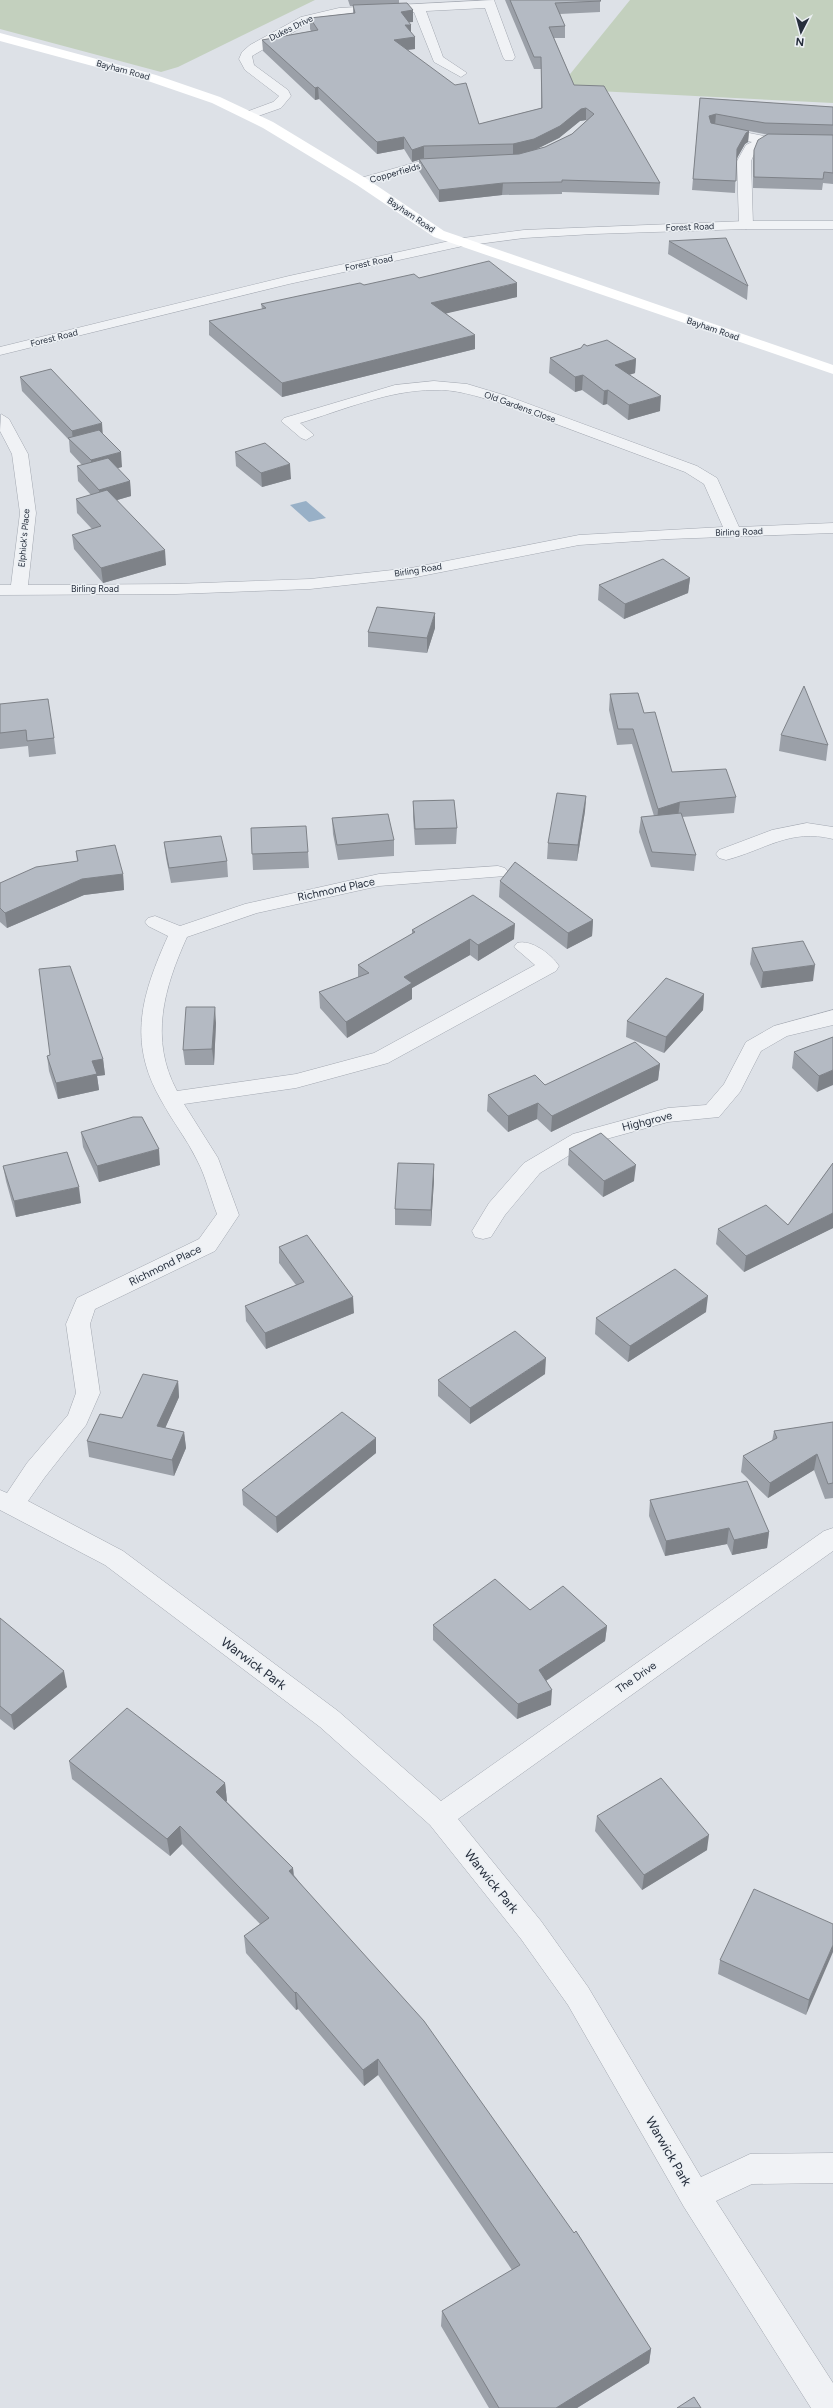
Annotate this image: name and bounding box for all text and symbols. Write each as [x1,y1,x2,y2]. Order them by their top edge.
street label: Dukes Drive [267,12,315,43]
north arrow [781,12,821,52]
text: N [795,35,805,48]
street label: Bayham Road [95,57,151,82]
street label: Copperfields [368,160,421,185]
street label: Bayham Road [385,195,437,235]
street label: Forest Road [666,220,714,233]
street label: Forest Road [344,252,394,273]
street label: Bayham Road [685,314,741,343]
street label: Forest Road [29,326,79,349]
street label: Old Gardens Close [483,388,558,425]
street label: Elphick's Place [15,508,32,568]
street label: Birling Road [715,525,763,538]
street label: Birling Road [393,560,442,579]
street label: Birling Road [71,583,119,594]
street label: Richmond Place [296,875,376,904]
street label: Highgrove [621,1109,674,1134]
street label: Richmond Place [127,1242,204,1289]
street label: Warwick Park [218,1634,290,1693]
street label: The Drive [614,1659,659,1696]
street label: Warwick Park [461,1846,522,1917]
street label: Warwick Park [643,2114,695,2189]

